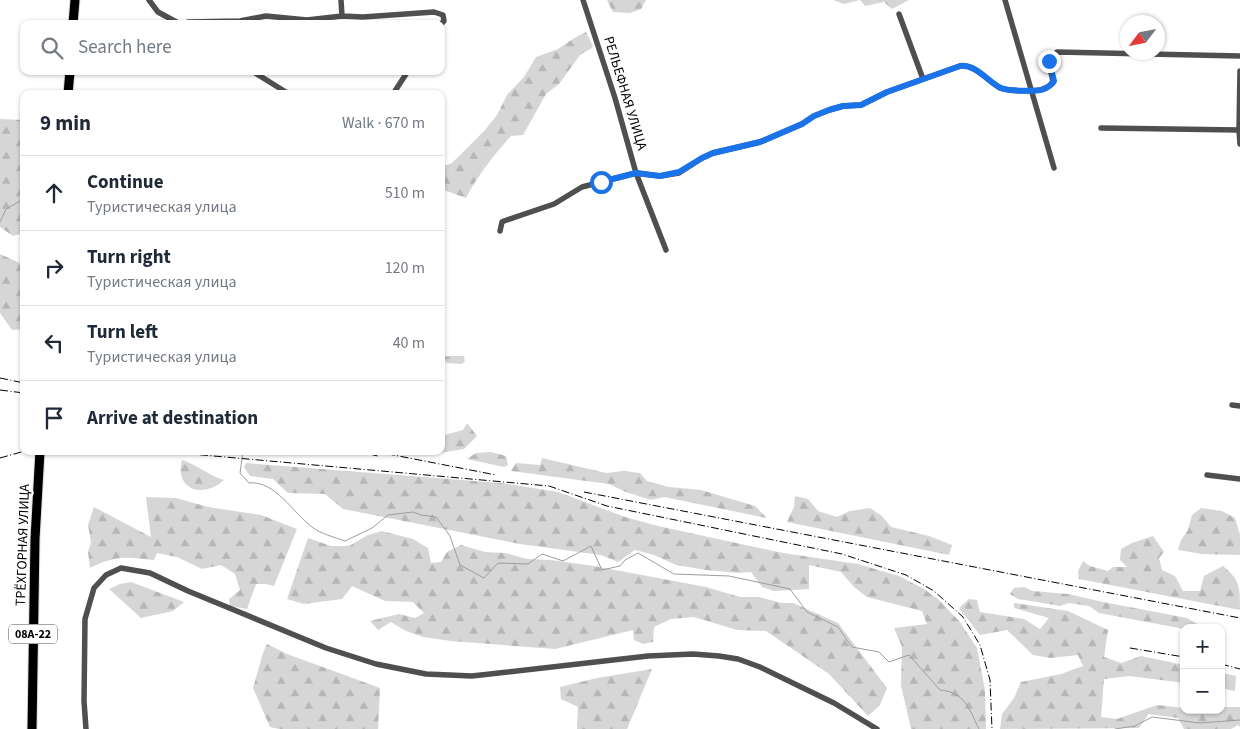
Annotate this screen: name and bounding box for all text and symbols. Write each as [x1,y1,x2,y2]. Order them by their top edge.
north arrow [1120,15,1165,60]
search box [20,20,445,75]
icon: search [38,34,66,62]
text: Search here [78,34,172,61]
street label: РЕЛЬЕФНАЯ УЛИЦА [598,34,652,153]
route end [1038,50,1061,73]
text: 9 min [40,108,91,138]
text: Walk · 670 m [342,112,425,134]
text: Continue [87,169,164,196]
route start [590,171,613,194]
icon: ahead [40,179,68,207]
text: 510 m [385,182,425,204]
text: Туристическая улица [87,196,237,218]
text: Turn right [87,244,171,271]
icon: right [40,254,68,282]
text: 120 m [385,257,425,279]
text: Туристическая улица [87,271,237,293]
text: Turn left [87,319,158,346]
icon: left [40,329,68,357]
text: 40 m [393,332,425,354]
text: Туристическая улица [87,346,237,368]
icon: arrive [40,404,68,432]
text: Arrive at destination [87,405,258,432]
street label: ТРЁХГОРНАЯ УЛИЦА [11,483,35,607]
road number: 08А-22 [9,624,57,644]
map controls [1180,624,1225,714]
button: + [1180,624,1225,669]
button: − [1180,669,1225,714]

